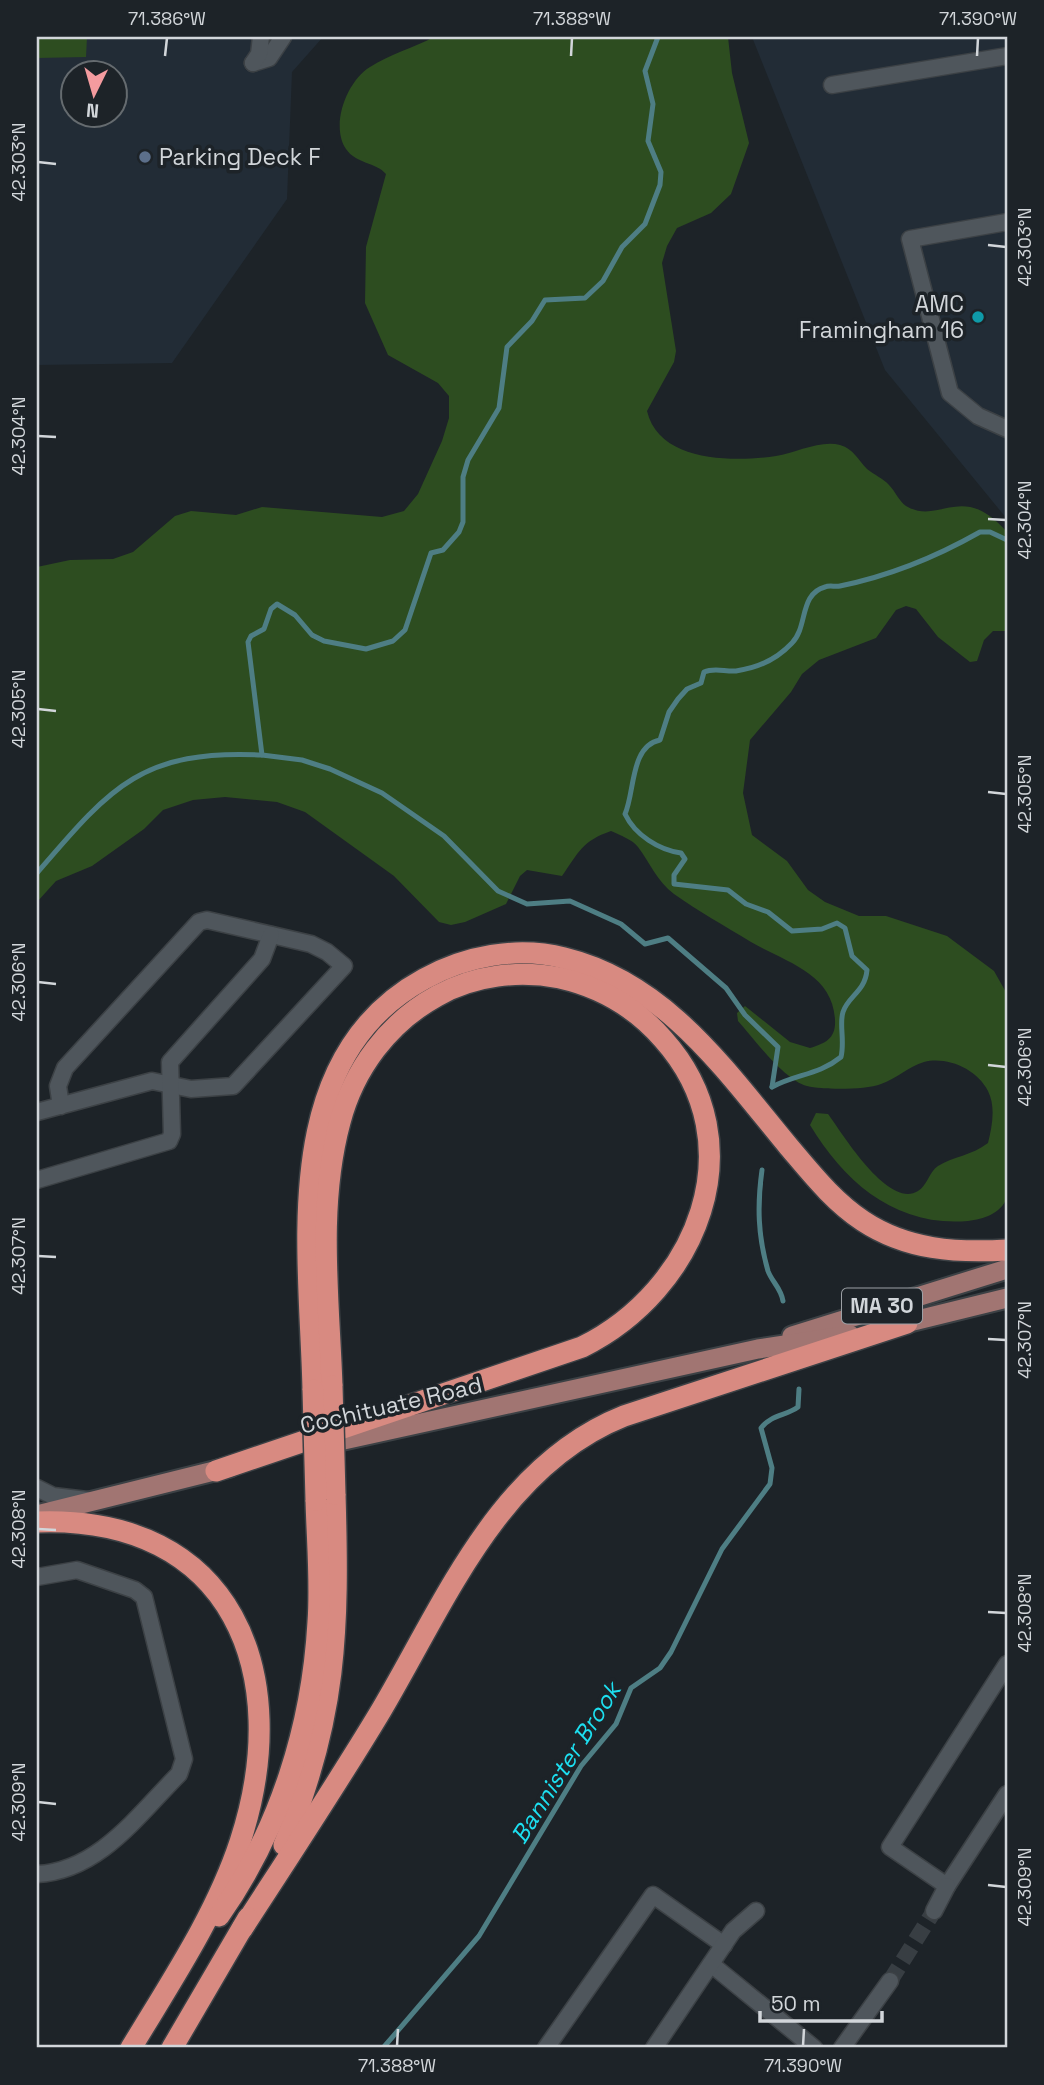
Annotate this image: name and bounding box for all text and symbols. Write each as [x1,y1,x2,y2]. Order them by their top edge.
text: 71.386°W [128,7,206,30]
text: 71.388°W [533,7,611,30]
text: 71.390°W [939,7,1017,30]
north arrow [60,60,130,130]
text: N [85,97,100,123]
text: 42.303°N [7,123,30,201]
place label: Parking Deck F [159,142,321,172]
marker: Parking Deck F [137,149,153,165]
text: 42.303°N [1013,208,1036,286]
place label: AMC Framingham 16 [799,289,964,345]
marker: AMC Framingham 16 [970,309,986,325]
text: 42.304°N [7,396,30,476]
text: 42.304°N [1013,480,1036,560]
text: 42.305°N [7,670,30,748]
text: 42.305°N [1013,755,1036,833]
text: 42.306°N [7,943,30,1021]
text: 42.306°N [1013,1028,1036,1106]
text: 42.307°N [7,1217,30,1295]
road number: MA 30 [842,1288,922,1324]
text: 42.307°N [1013,1301,1036,1379]
street label: Cochituate Road [297,1369,485,1441]
text: 42.308°N [7,1489,30,1569]
text: 42.308°N [1013,1573,1036,1653]
water label: Bannister Brook [504,1674,629,1849]
text: 42.309°N [7,1763,30,1841]
text: 42.309°N [1013,1848,1036,1926]
scale bar [760,1980,883,2024]
text: 50 m [771,1990,821,2017]
text: 71.388°W [358,2054,436,2077]
text: 71.390°W [764,2054,842,2077]

